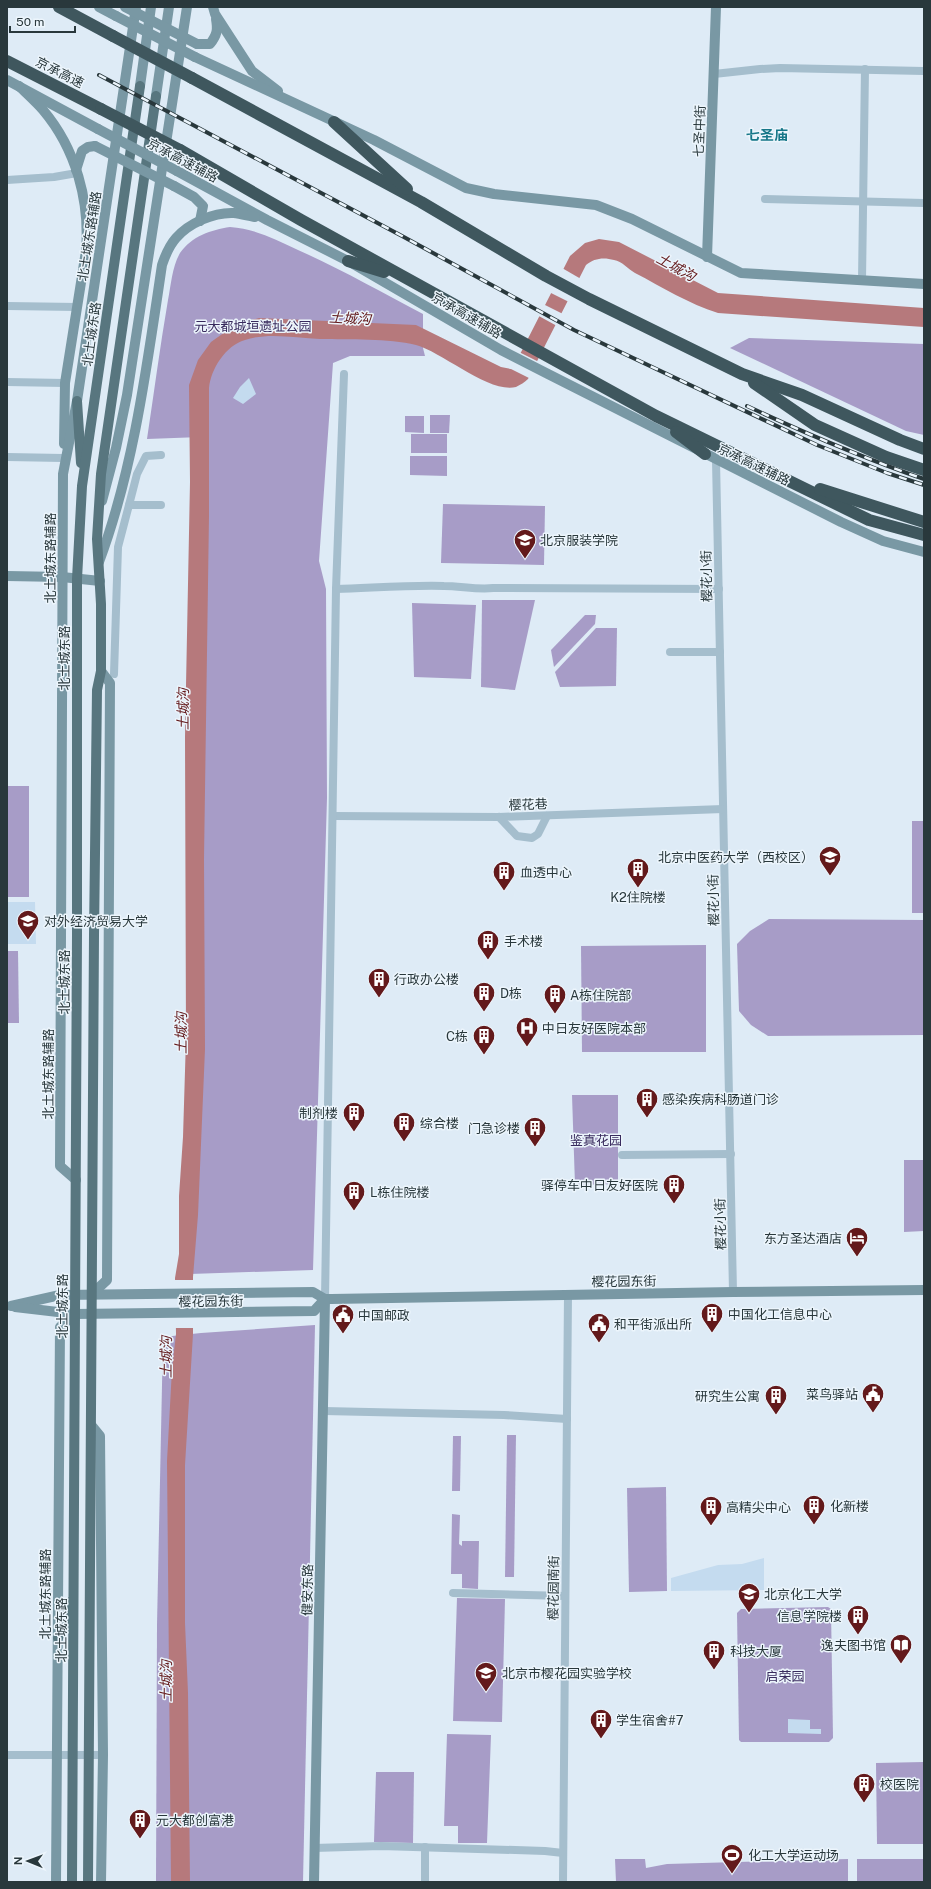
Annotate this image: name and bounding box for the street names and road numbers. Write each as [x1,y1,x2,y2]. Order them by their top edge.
street label: 京承高速 [33,54,86,91]
street label: 七圣中街 [691,105,708,157]
street label: 京承高速辅路 [145,136,221,185]
street label: 北土城东路辅路 [75,190,104,282]
street label: 京承高速辅路 [429,289,504,341]
street label: 北土城东路 [80,301,103,367]
street label: 京承高速辅路 [715,441,792,488]
street label: 北土城东路辅路 [43,512,58,604]
street label: 樱花小街 [699,550,714,602]
street label: 北土城东路 [57,625,72,691]
street label: 樱花巷 [508,796,548,813]
street label: 樱花小街 [706,874,721,926]
street label: 北土城东路 [57,949,72,1015]
street label: 北土城东路辅路 [41,1028,56,1120]
street label: 樱花小街 [713,1198,728,1250]
street label: 北土城东路 [55,1273,70,1339]
street label: 樱花园东街 [591,1273,657,1290]
street label: 樱花园东街 [178,1293,244,1310]
street label: 北土城东路辅路 [38,1548,53,1640]
street label: 樱花园南街 [545,1555,562,1621]
street label: 健安东路 [300,1564,315,1616]
street label: 北土城东路 [54,1597,69,1663]

